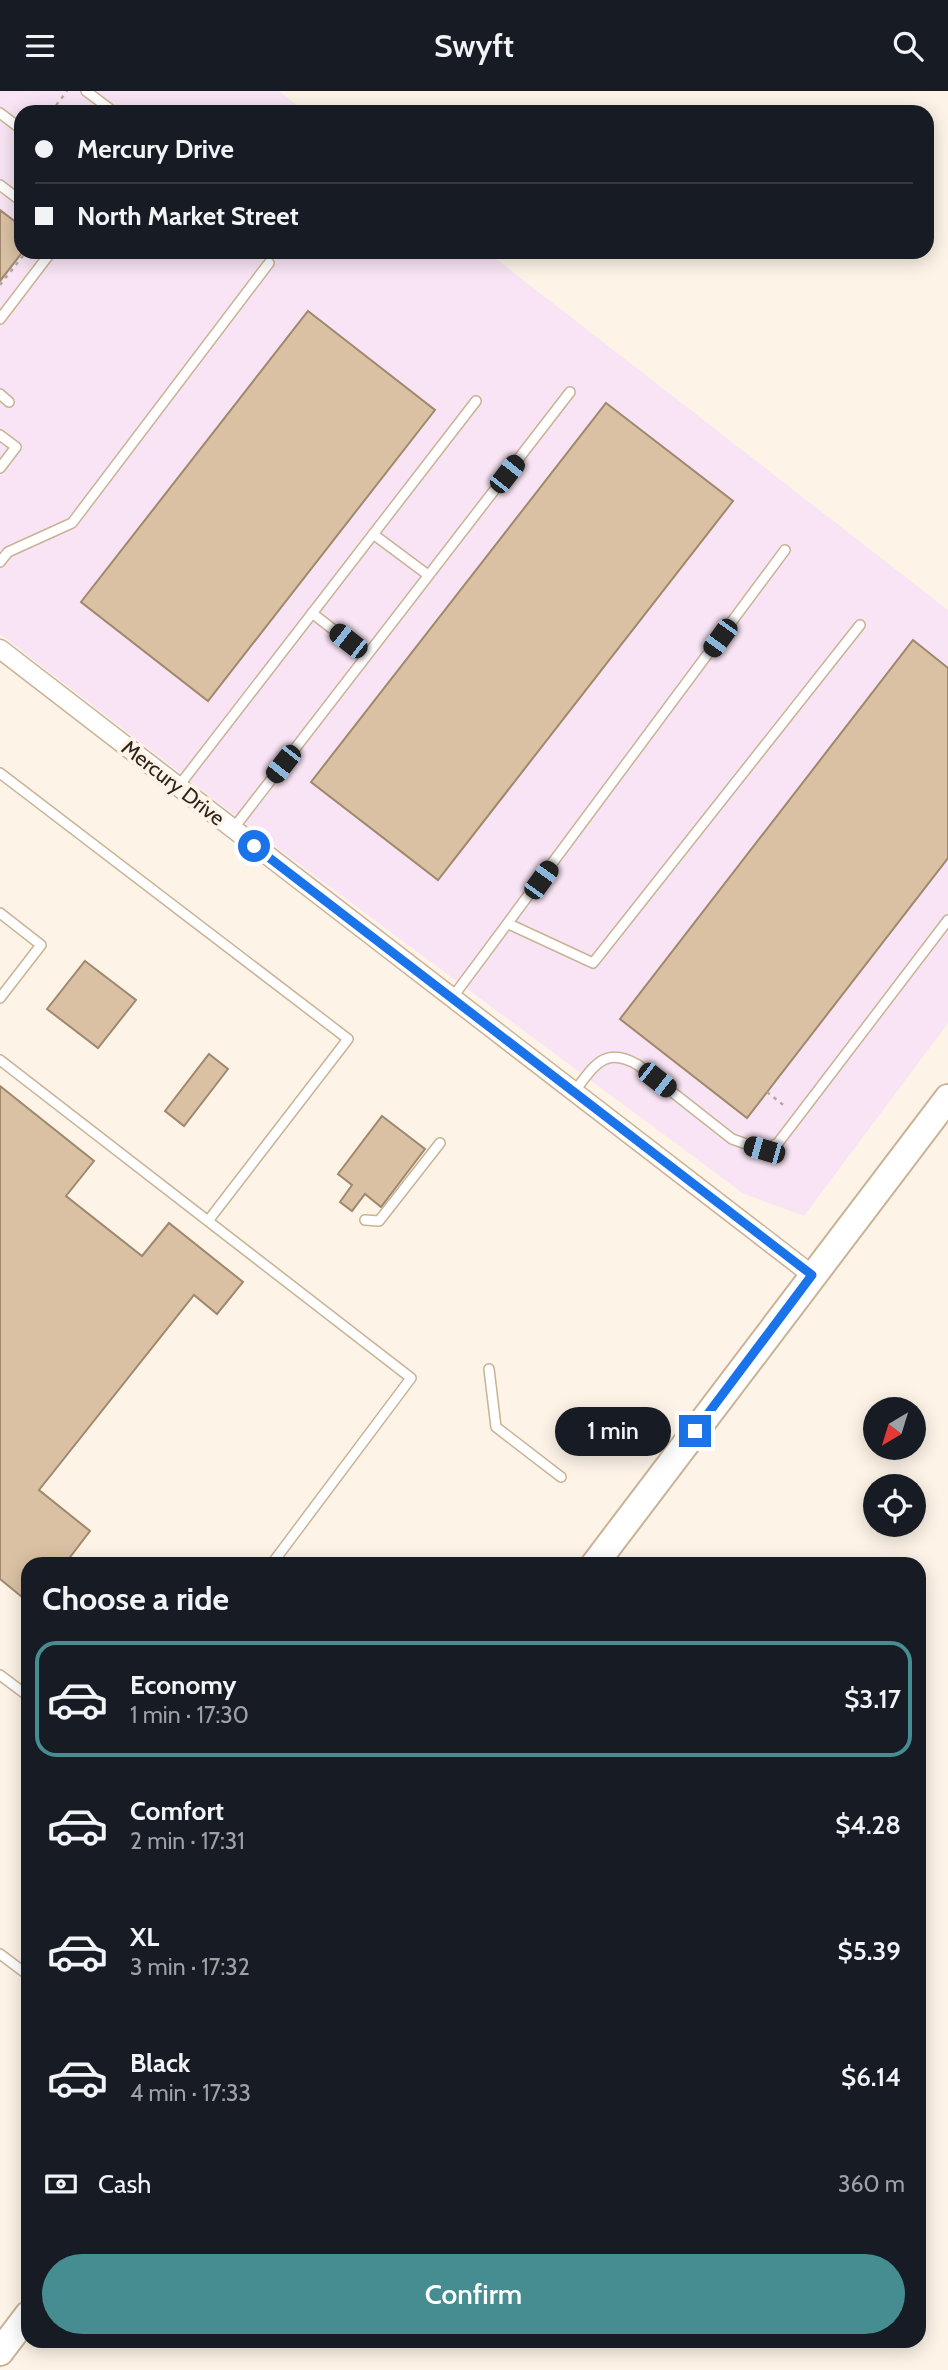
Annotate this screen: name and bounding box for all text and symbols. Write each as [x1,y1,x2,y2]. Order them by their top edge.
text: Swyft [434,26,514,65]
icon: menu [21,27,59,65]
icon: search [889,27,927,65]
text: Mercury Drive [77,133,234,165]
text: North Market Street [77,200,299,232]
car [486,451,529,497]
car [700,615,741,661]
car [325,620,372,662]
street label: Mercury Drive [117,735,230,831]
car [262,741,305,787]
route start [238,830,270,862]
car [521,857,562,903]
car [634,1059,681,1101]
car [741,1134,788,1166]
north arrow [863,1397,926,1459]
map controls [863,1397,926,1537]
callout: 1 min [555,1407,670,1455]
route end [679,1415,711,1447]
text: 1 min [587,1417,639,1445]
button: locate [863,1474,926,1537]
text: Choose a ride [42,1579,229,1618]
icon: car [46,1668,109,1731]
text: Economy [130,1669,236,1701]
text: $3.17 [844,1683,901,1715]
text: 1 min · 17:30 [130,1701,249,1729]
icon: car [46,1794,109,1857]
text: Comfort [130,1795,224,1827]
text: $4.28 [835,1809,901,1841]
text: 2 min · 17:31 [130,1827,245,1855]
icon: car [46,1920,109,1983]
text: XL [130,1921,159,1953]
text: $5.39 [838,1935,901,1967]
text: 3 min · 17:32 [130,1953,250,1981]
icon: car [46,2046,109,2109]
text: Black [130,2047,190,2079]
text: $6.14 [841,2061,901,2093]
text: 4 min · 17:33 [130,2079,251,2107]
icon: cash [42,2165,80,2203]
text: Cash [98,2168,151,2200]
text: 360 m [838,2170,905,2198]
button: Confirm [42,2254,905,2334]

